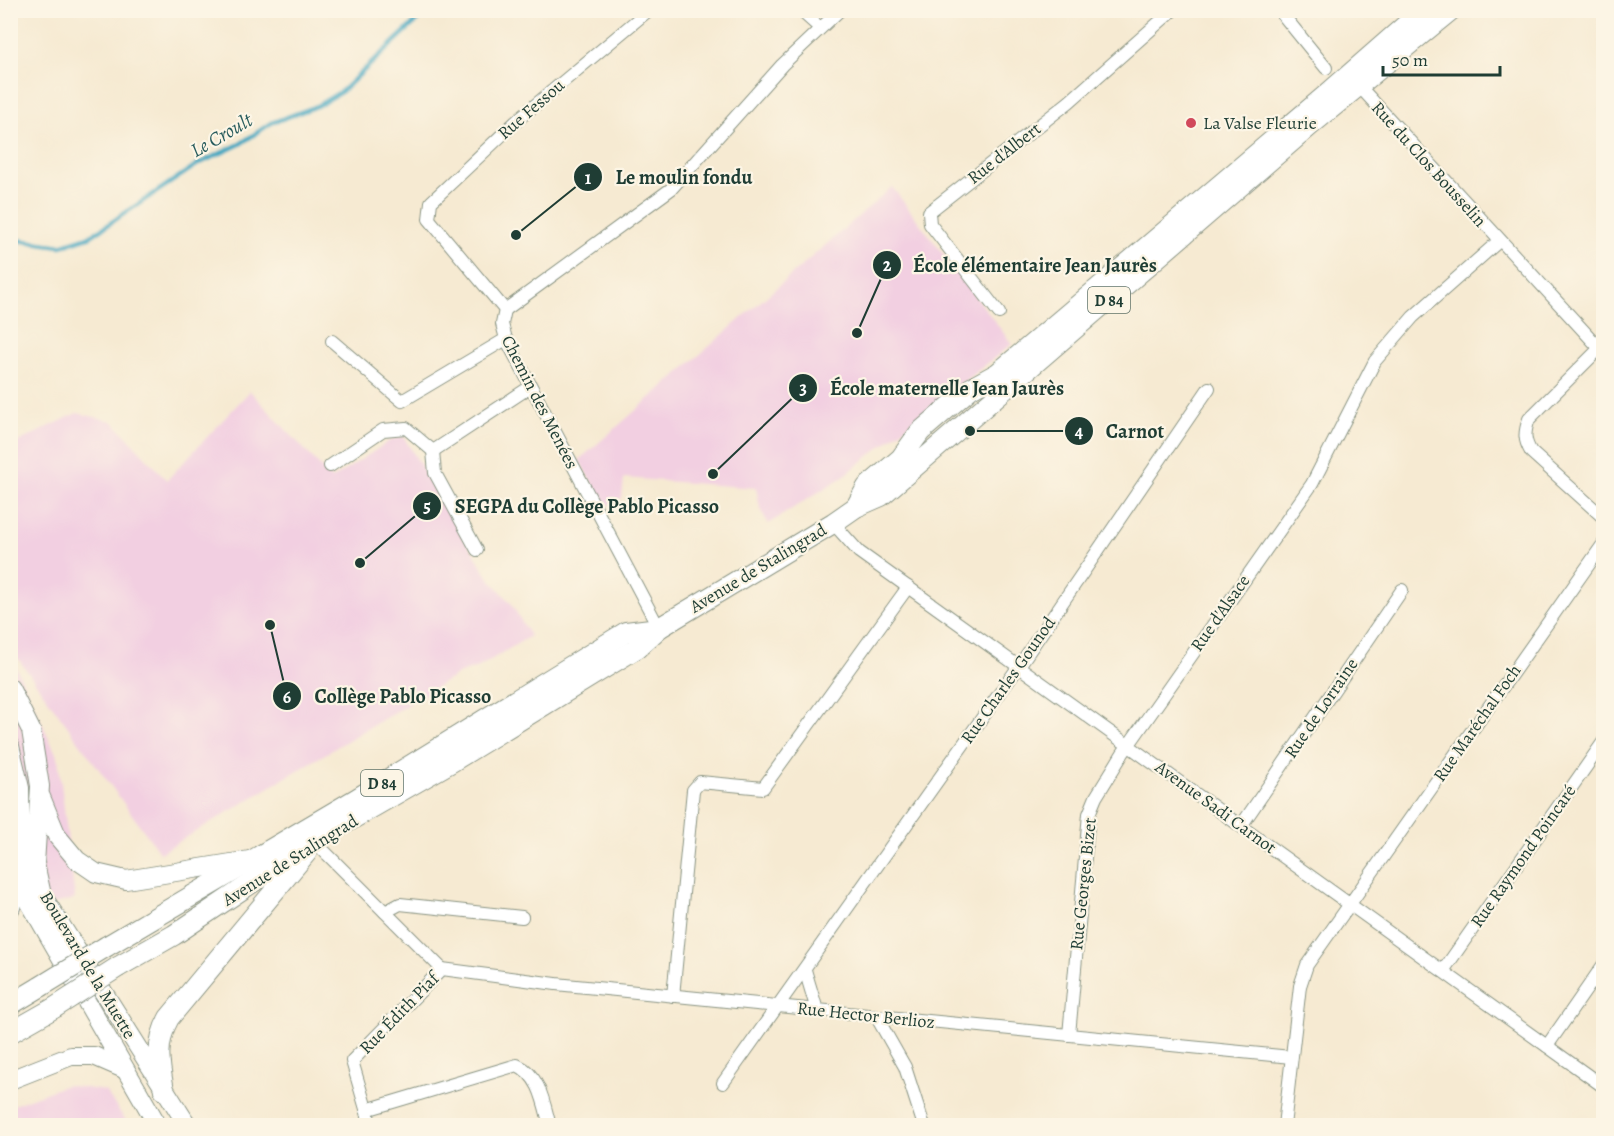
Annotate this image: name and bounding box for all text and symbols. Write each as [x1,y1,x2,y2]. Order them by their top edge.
scale bar [1383,39,1500,77]
text: 50 m [1392,48,1428,72]
street label: Rue Fessou [492,73,570,145]
street label: Rue du Clos Bousselin [1366,96,1492,232]
water label: Le Croult [185,106,258,164]
place label: La Valse Fleurie [1203,111,1317,135]
marker: La Valse Fleurie [1184,116,1198,130]
street label: Rue d'Albert [962,117,1046,189]
callout: Le moulin fondu [573,158,764,196]
text: Le moulin fondu [616,164,753,191]
text: 1 [585,166,592,190]
callout: École élémentaire Jean Jaurès [872,246,1169,284]
text: École élémentaire Jean Jaurès [913,252,1157,279]
text: 2 [883,253,892,277]
road number: D 84 [1088,287,1130,313]
street label: Chemin des Menées [496,331,584,473]
callout: École maternelle Jean Jaurès [788,369,1076,407]
text: École maternelle Jean Jaurès [830,375,1064,402]
text: 3 [799,376,807,400]
callout: Carnot [1064,412,1176,450]
text: Carnot [1106,418,1165,445]
text: 4 [1075,419,1084,443]
callout: SEGPA du Collège Pablo Picasso [412,487,731,525]
text: SEGPA du Collège Pablo Picasso [455,493,719,520]
text: 5 [423,494,431,518]
street label: Avenue de Stalingrad [684,518,831,619]
street label: Rue d'Alsace [1185,570,1255,656]
street label: Rue Charles Gounod [955,611,1061,748]
street label: Rue de Lorraine [1279,653,1363,763]
street label: Rue Maréchal Foch [1428,659,1527,787]
callout: Collège Pablo Picasso [272,677,503,715]
text: Collège Pablo Picasso [315,683,491,710]
text: 6 [283,685,291,709]
street label: Avenue Sadi Carnot [1150,754,1281,859]
road number: D 84 [361,770,403,796]
street label: Rue Raymond Poincaré [1465,780,1581,932]
street label: Avenue de Stalingrad [217,808,363,912]
street label: Rue Georges Bizet [1064,816,1102,951]
street label: Boulevard de la Muette [34,887,142,1043]
street label: Rue Édith Piaf [354,965,446,1059]
street label: Rue Hector Berlioz [796,996,936,1034]

